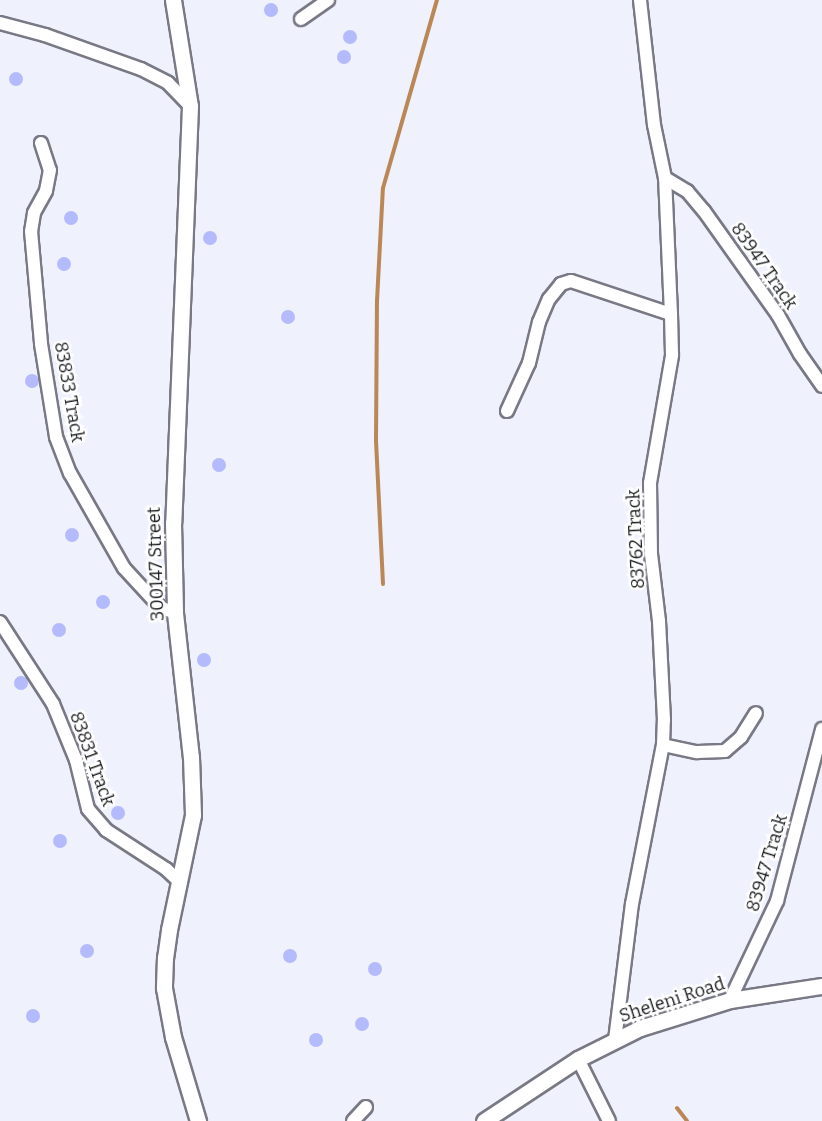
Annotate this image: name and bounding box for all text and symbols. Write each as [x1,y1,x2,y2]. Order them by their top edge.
street label: 83947 Track [726,219,802,313]
street label: 83833 Track [50,340,88,444]
street label: 83762 Track [623,489,649,589]
street label: 300147 Street [143,507,169,621]
street label: 83831 Track [65,709,119,809]
street label: 83947 Track [742,812,792,914]
street label: Sheleni Road [617,973,727,1027]

